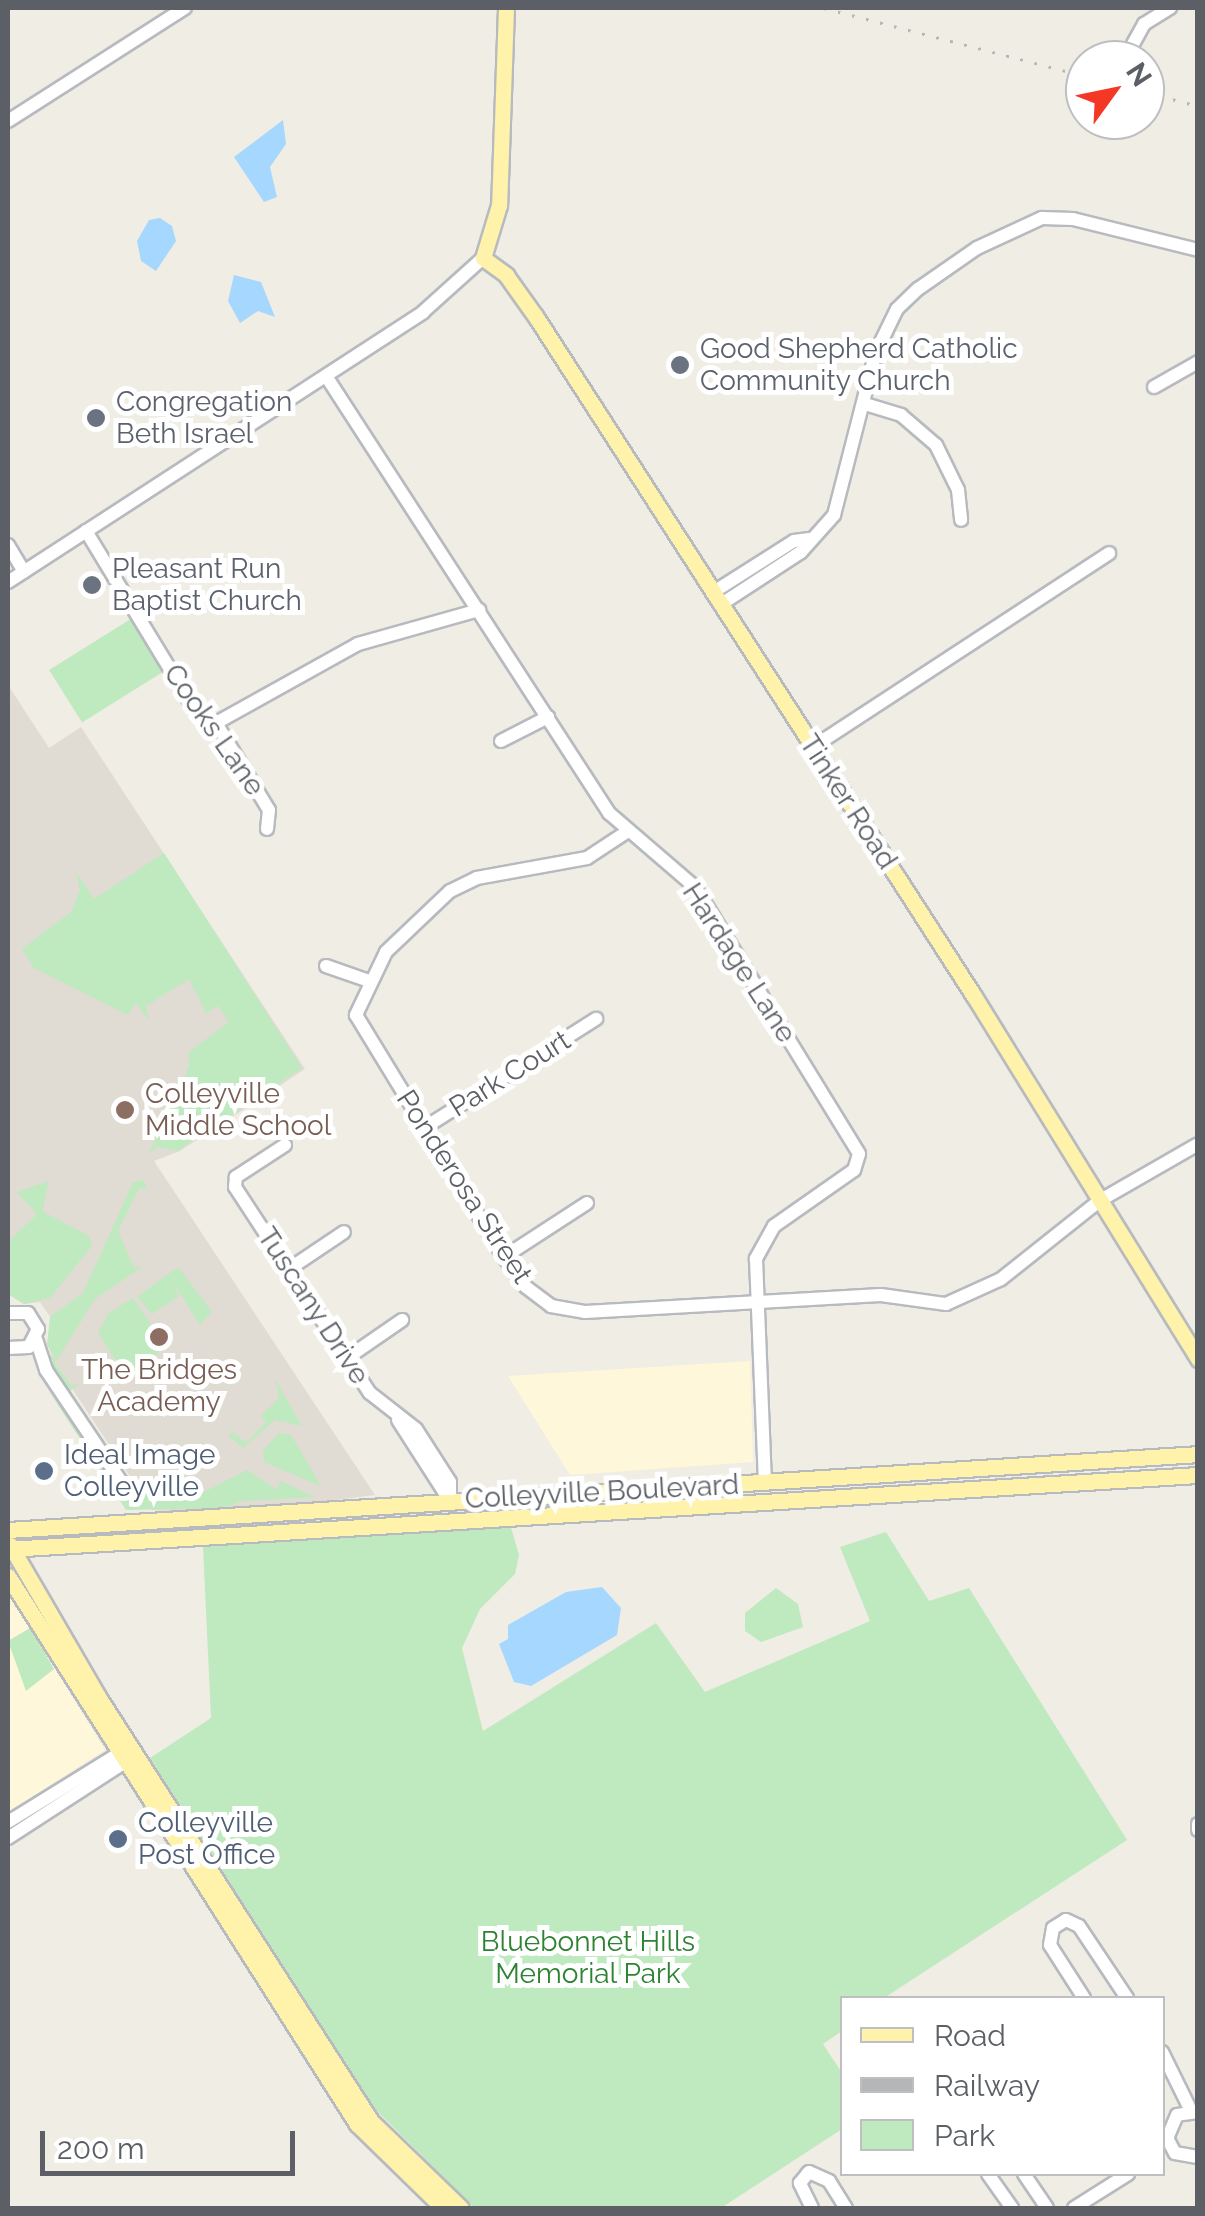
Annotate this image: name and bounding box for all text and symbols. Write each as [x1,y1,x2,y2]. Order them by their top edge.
north arrow [1065,40,1165,140]
text: N [1119,57,1159,92]
place label: Good Shepherd Catholic Community Church [700,332,1018,398]
marker: Good Shepherd Catholic Community Church [669,354,691,376]
place label: Congregation Beth Israel [116,385,292,451]
marker: Congregation Beth Israel [85,407,107,429]
place label: Pleasant Run Baptist Church [112,552,302,618]
marker: Pleasant Run Baptist Church [81,574,103,596]
street label: Cooks Lane [157,658,271,802]
street label: Tinker Road [792,728,904,876]
street label: Hardage Lane [675,877,803,1049]
street label: Park Court [443,1024,577,1124]
place label: Colleyville Middle School [145,1077,331,1143]
street label: Ponderosa Street [389,1084,539,1290]
marker: Colleyville Middle School [114,1099,136,1121]
street label: Tuscany Drive [250,1221,376,1391]
marker: The Bridges Academy [148,1326,170,1348]
place label: The Bridges Academy [81,1353,237,1419]
place label: Ideal Image Colleyville [64,1438,216,1504]
marker: Ideal Image Colleyville [33,1460,55,1482]
street label: Colleyville Boulevard [464,1468,740,1516]
place label: Colleyville Post Office [138,1806,275,1872]
marker: Colleyville Post Office [107,1828,129,1850]
park label: Bluebonnet Hills Memorial Park [481,1925,695,1991]
legend [840,1996,1165,2176]
text: Road [934,2018,1006,2053]
text: Railway [934,2068,1040,2103]
scale bar [45,2111,300,2173]
text: Park [934,2118,995,2153]
text: 200 m [57,2131,145,2166]

